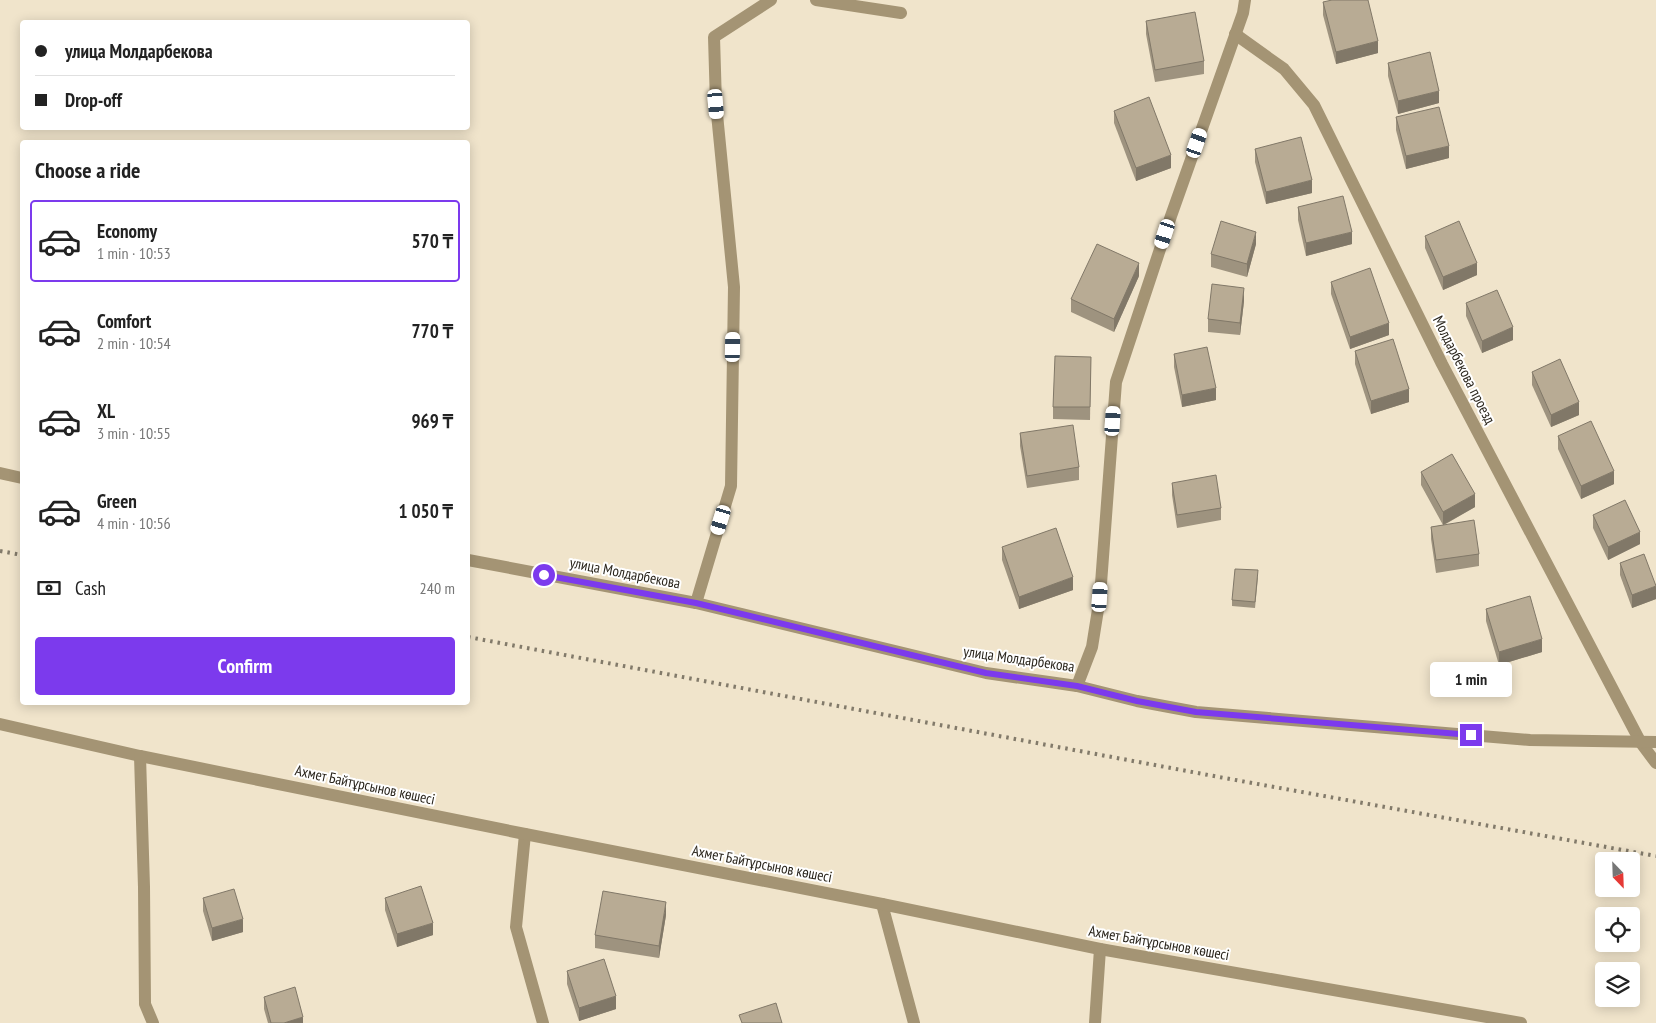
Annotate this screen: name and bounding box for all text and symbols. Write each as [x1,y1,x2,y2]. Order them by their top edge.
text: улица Молдарбекова [65,39,213,63]
text: Drop-off [65,88,122,112]
car [707,88,724,120]
car [1185,126,1208,160]
text: Choose a ride [35,156,140,184]
car [1153,217,1176,251]
icon: car [37,219,82,264]
text: Economy [97,219,157,243]
text: 570 ₸ [411,229,453,253]
text: 1 min · 10:53 [97,243,171,263]
icon: car [37,309,82,354]
text: Comfort [97,309,151,333]
street label: Молдарбекова проезд [1429,313,1500,427]
text: 770 ₸ [411,319,453,343]
car [725,332,740,362]
text: 2 min · 10:54 [97,333,171,353]
icon: car [37,399,82,444]
text: XL [97,399,115,423]
car [1104,406,1121,436]
text: 969 ₸ [411,409,453,433]
text: 3 min · 10:55 [97,423,171,443]
icon: car [37,489,82,534]
text: Green [97,489,137,513]
text: 1 050 ₸ [399,499,453,523]
car [709,503,732,537]
text: 4 min · 10:56 [97,513,171,533]
street label: улица Молдарбекова [568,552,682,593]
route start [533,564,555,586]
icon: cash [35,574,63,602]
text: Cash [75,576,106,600]
text: 240 m [420,578,455,598]
car [1091,582,1108,612]
button: Confirm [35,637,455,695]
street label: улица Молдарбекова [962,641,1076,676]
callout: 1 min [1430,662,1512,698]
text: 1 min [1455,669,1487,689]
route end [1460,724,1482,746]
street label: Ахмет Байтұрсынов көшесі [293,760,437,809]
street label: Ахмет Байтұрсынов көшесі [690,841,834,886]
north arrow [1595,852,1640,898]
map controls [1595,852,1640,1007]
button: locate [1595,907,1640,952]
street label: Ахмет Байтұрсынов көшесі [1087,921,1231,964]
button: layers [1595,962,1640,1007]

